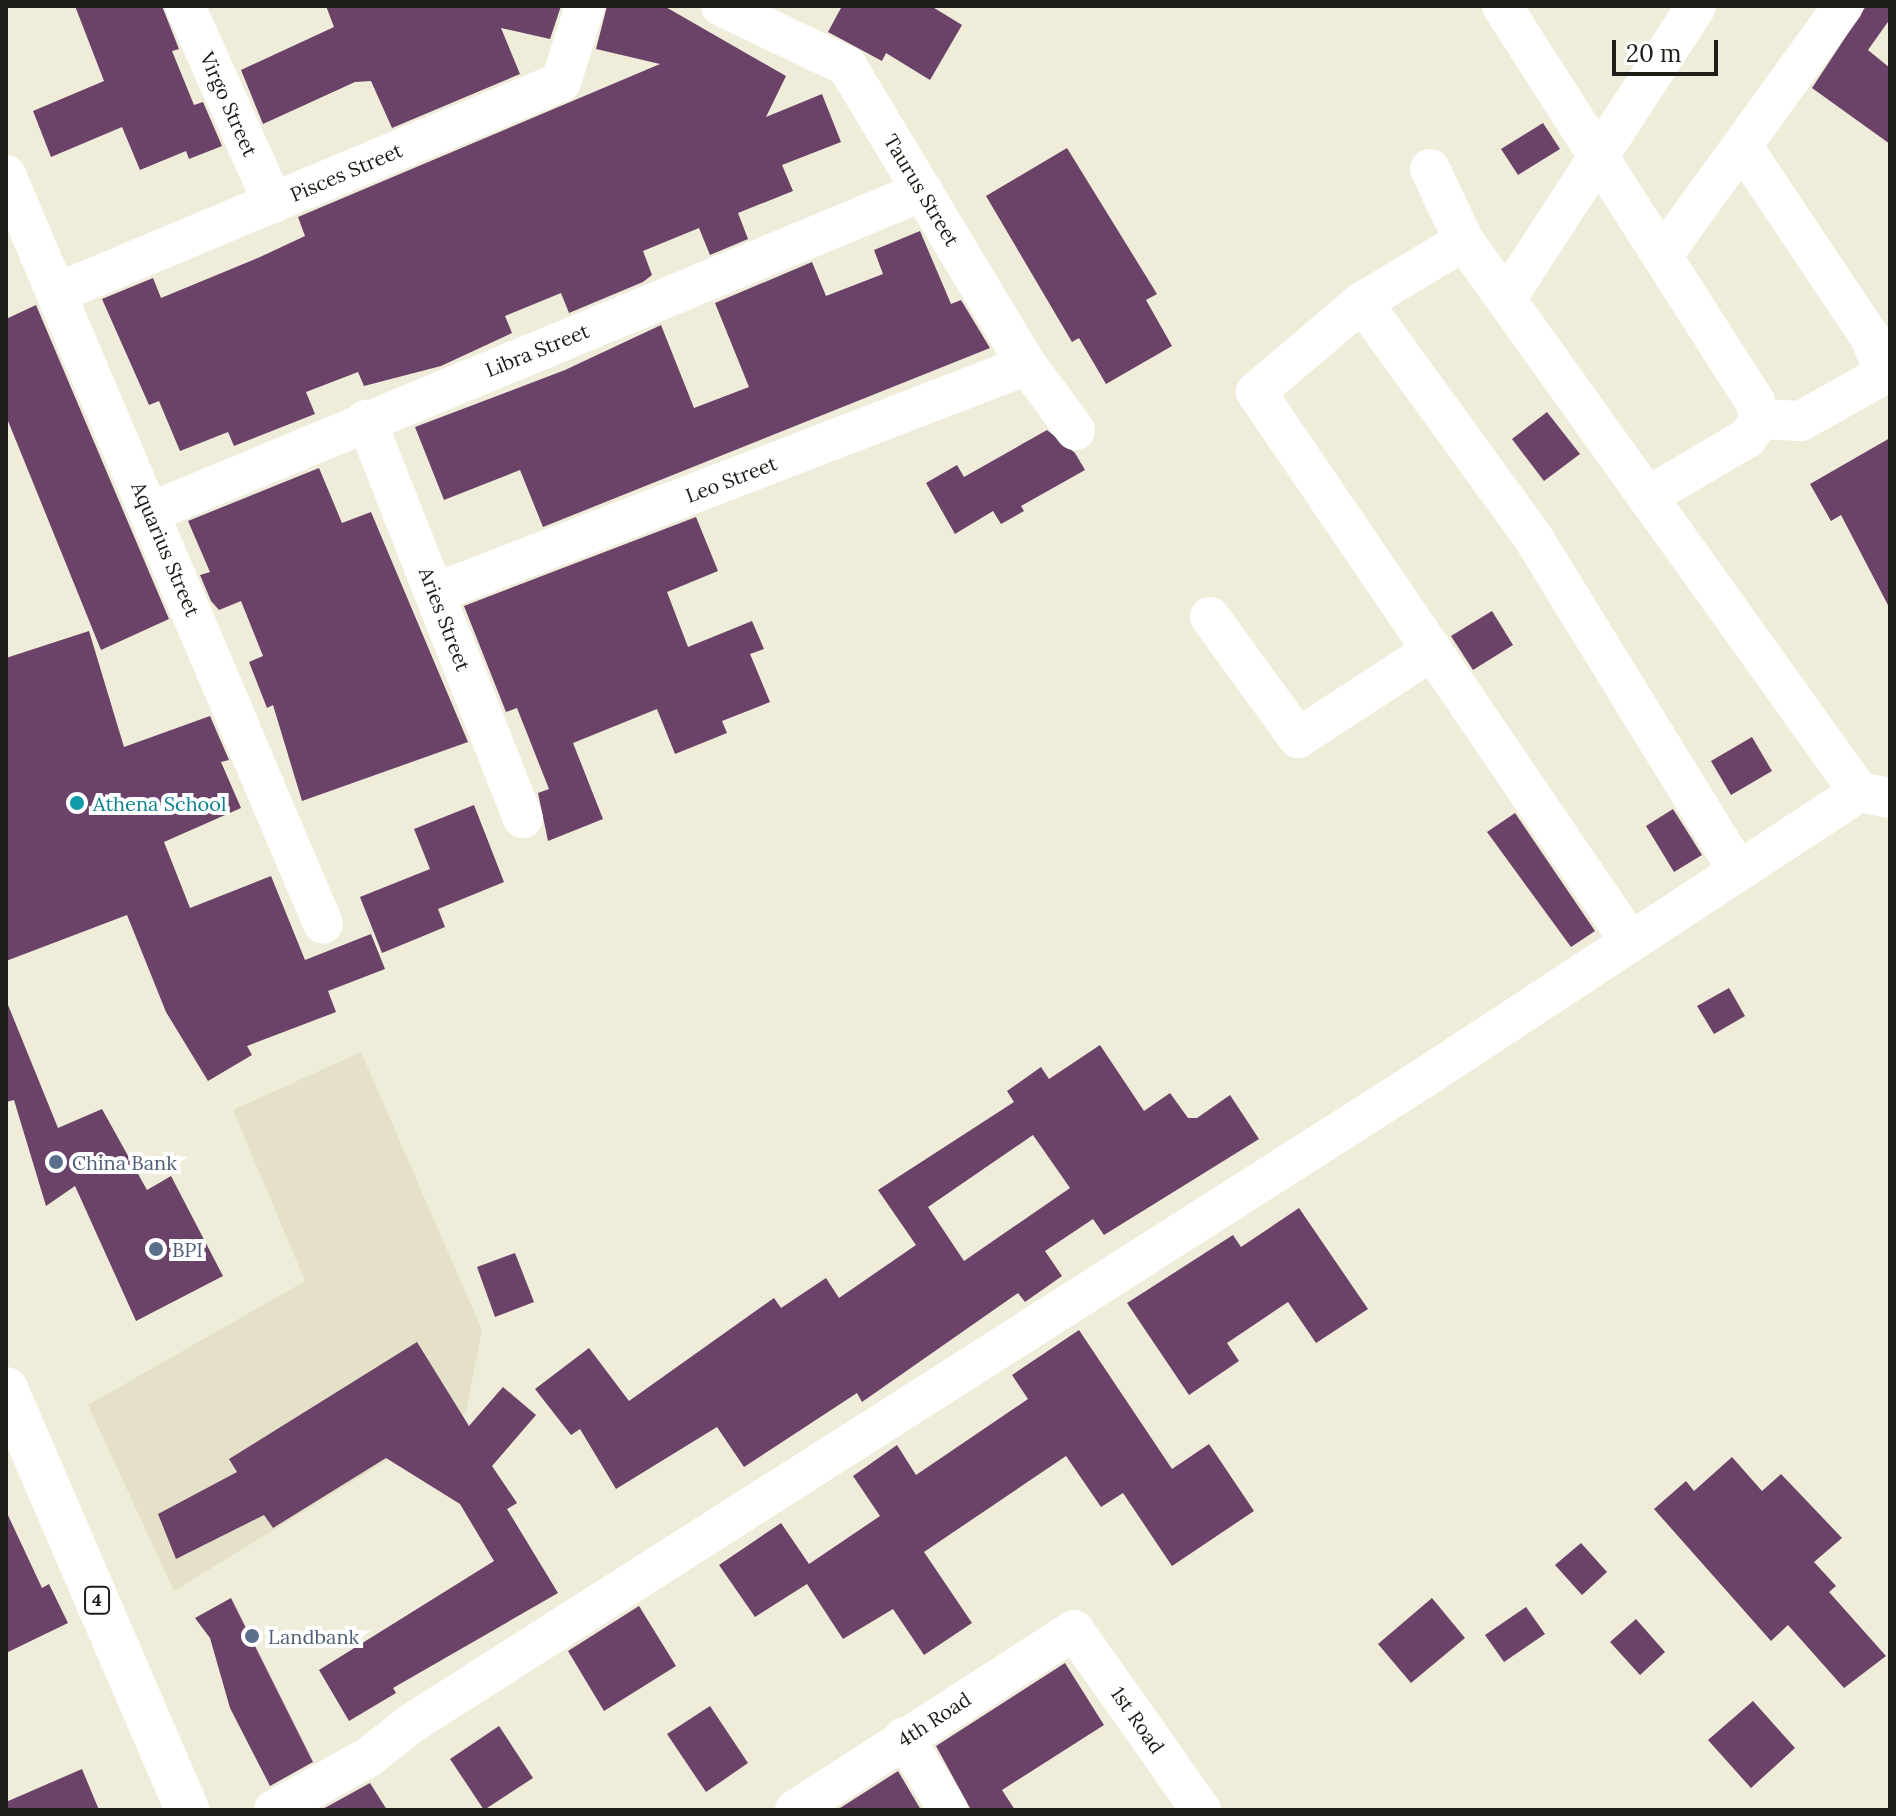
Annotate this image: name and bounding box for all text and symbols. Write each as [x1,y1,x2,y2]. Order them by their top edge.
scale bar [1616,24,1722,74]
text: 20 m [1626,38,1682,69]
street label: Virgo Street [195,48,263,160]
street label: Taurus Street [879,130,965,250]
street label: Pisces Street [286,138,406,206]
street label: Libra Street [482,318,592,382]
street label: Leo Street [682,451,780,507]
street label: Aquarius Street [127,478,205,620]
street label: Aries Street [414,564,476,674]
place label: Athena School [93,791,226,815]
marker: Athena School [68,794,86,812]
place label: China Bank [72,1150,177,1174]
marker: China Bank [47,1153,65,1171]
place label: BPI [172,1237,203,1261]
marker: BPI [147,1240,165,1258]
road number: 4 [83,1586,111,1614]
place label: Landbank [268,1624,359,1648]
marker: Landbank [243,1627,261,1645]
street label: 1st Road [1106,1682,1170,1758]
street label: 4th Road [893,1687,975,1751]

